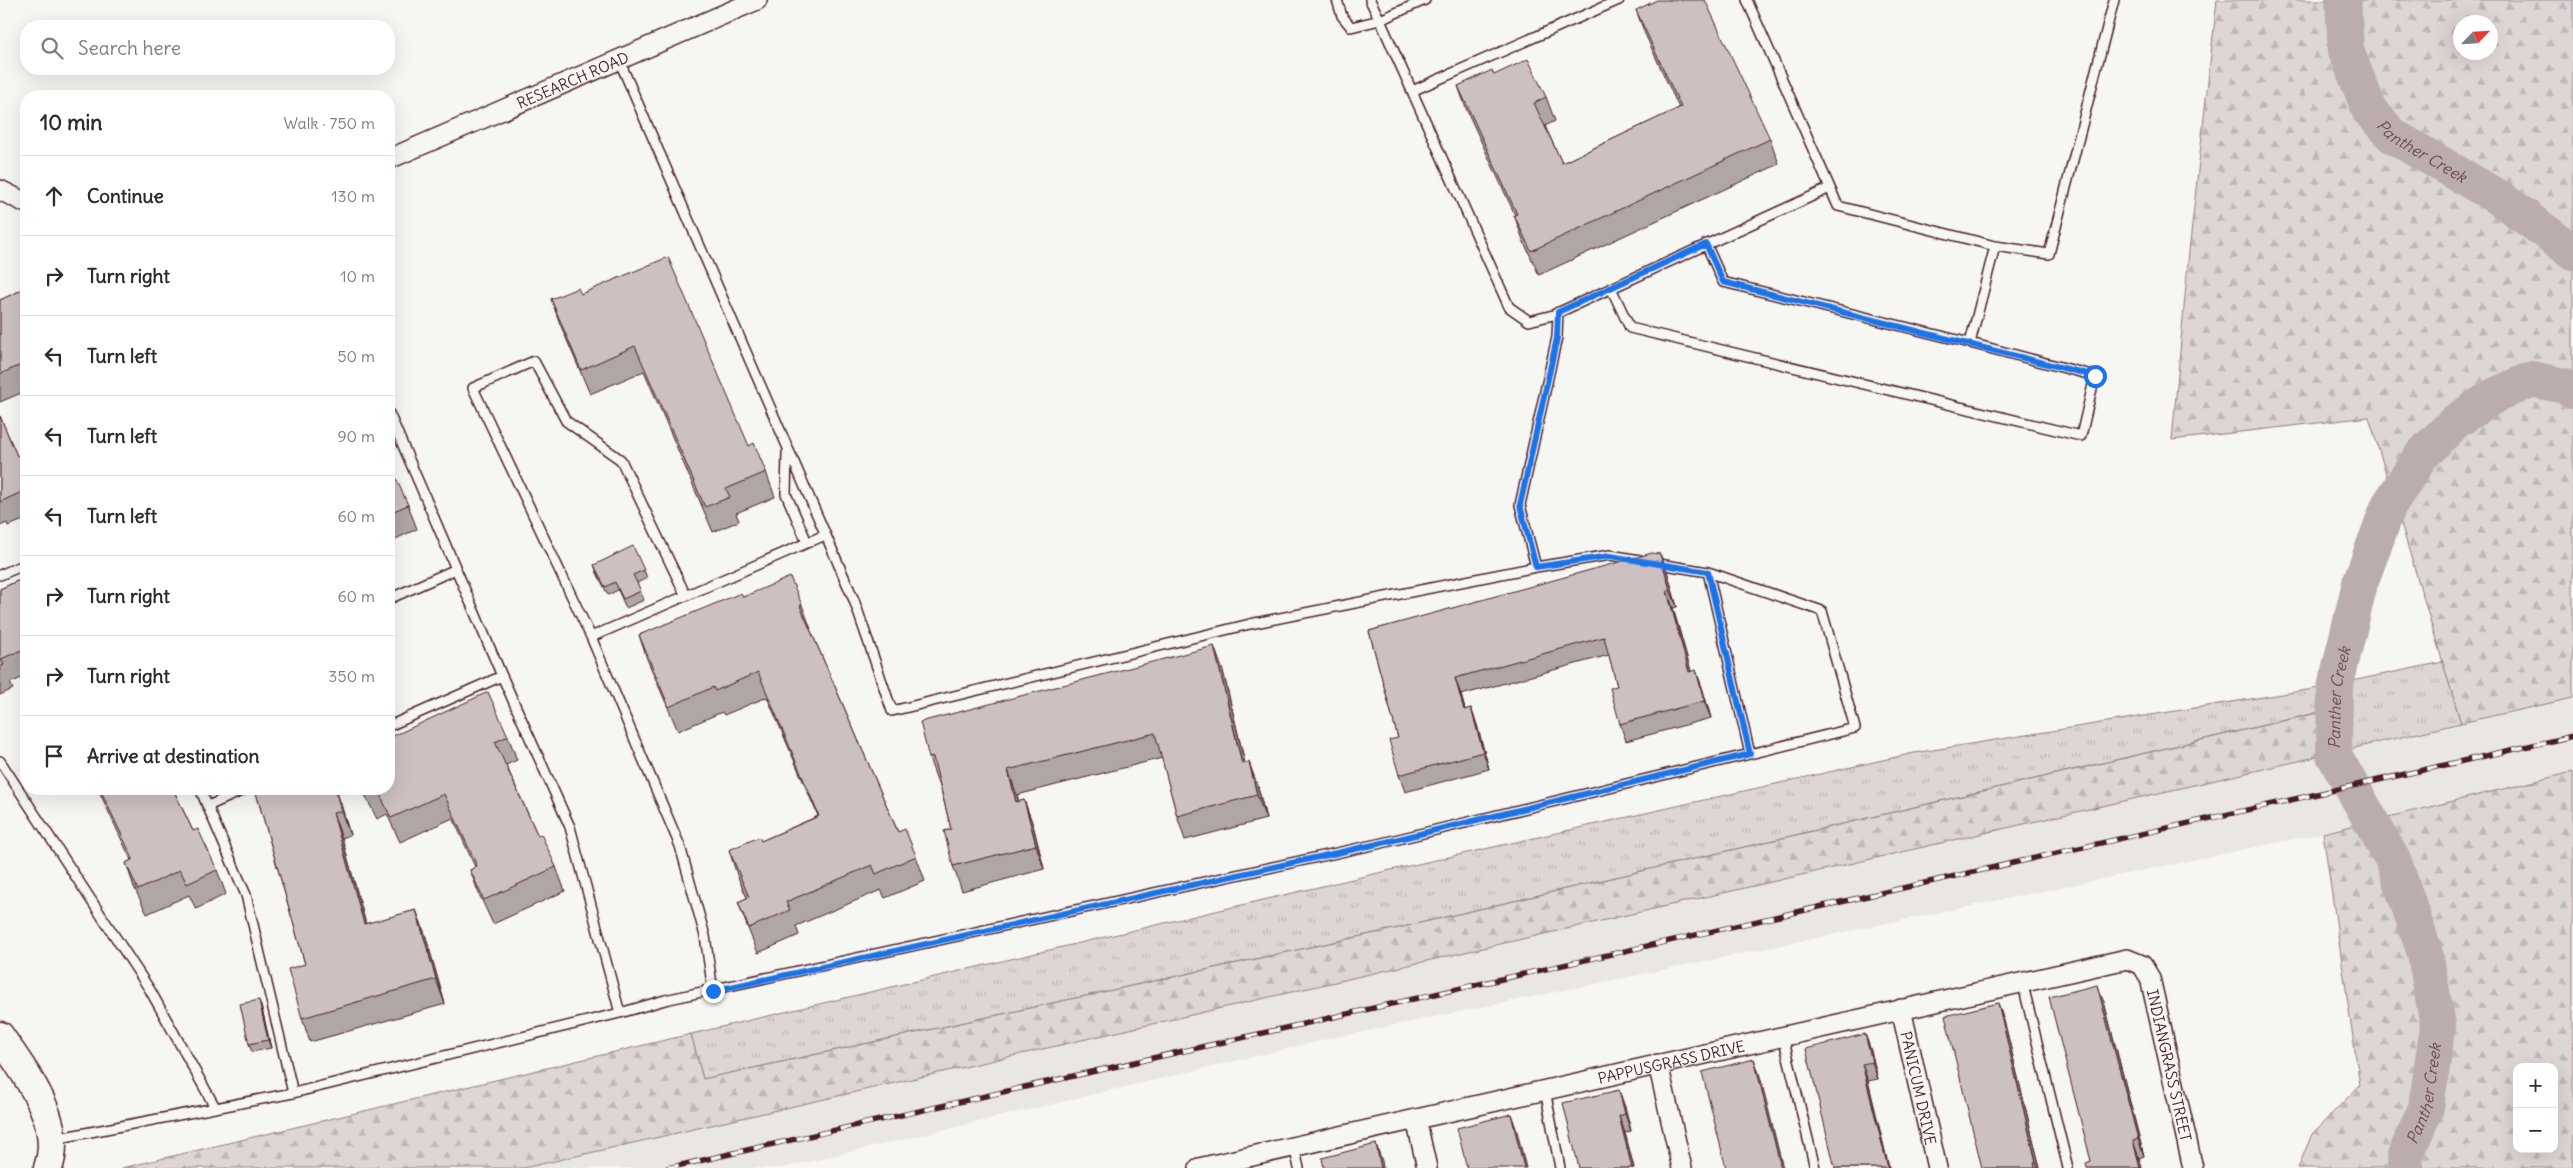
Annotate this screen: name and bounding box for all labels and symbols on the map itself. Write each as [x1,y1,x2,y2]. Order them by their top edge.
north arrow [2453,15,2498,60]
street label: RESEARCH ROAD [514,47,631,112]
water label: Panther Creek [2373,115,2472,188]
route start [2084,365,2107,388]
water label: Panther Creek [2324,643,2355,749]
route end [702,980,725,1003]
street label: INDIANGRASS STREET [2143,987,2196,1143]
street label: PANICUM DRIVE [1897,1029,1941,1147]
street label: PAPPUSGRASS DRIVE [1596,1036,1747,1087]
water label: Panther Creek [2402,1040,2445,1147]

